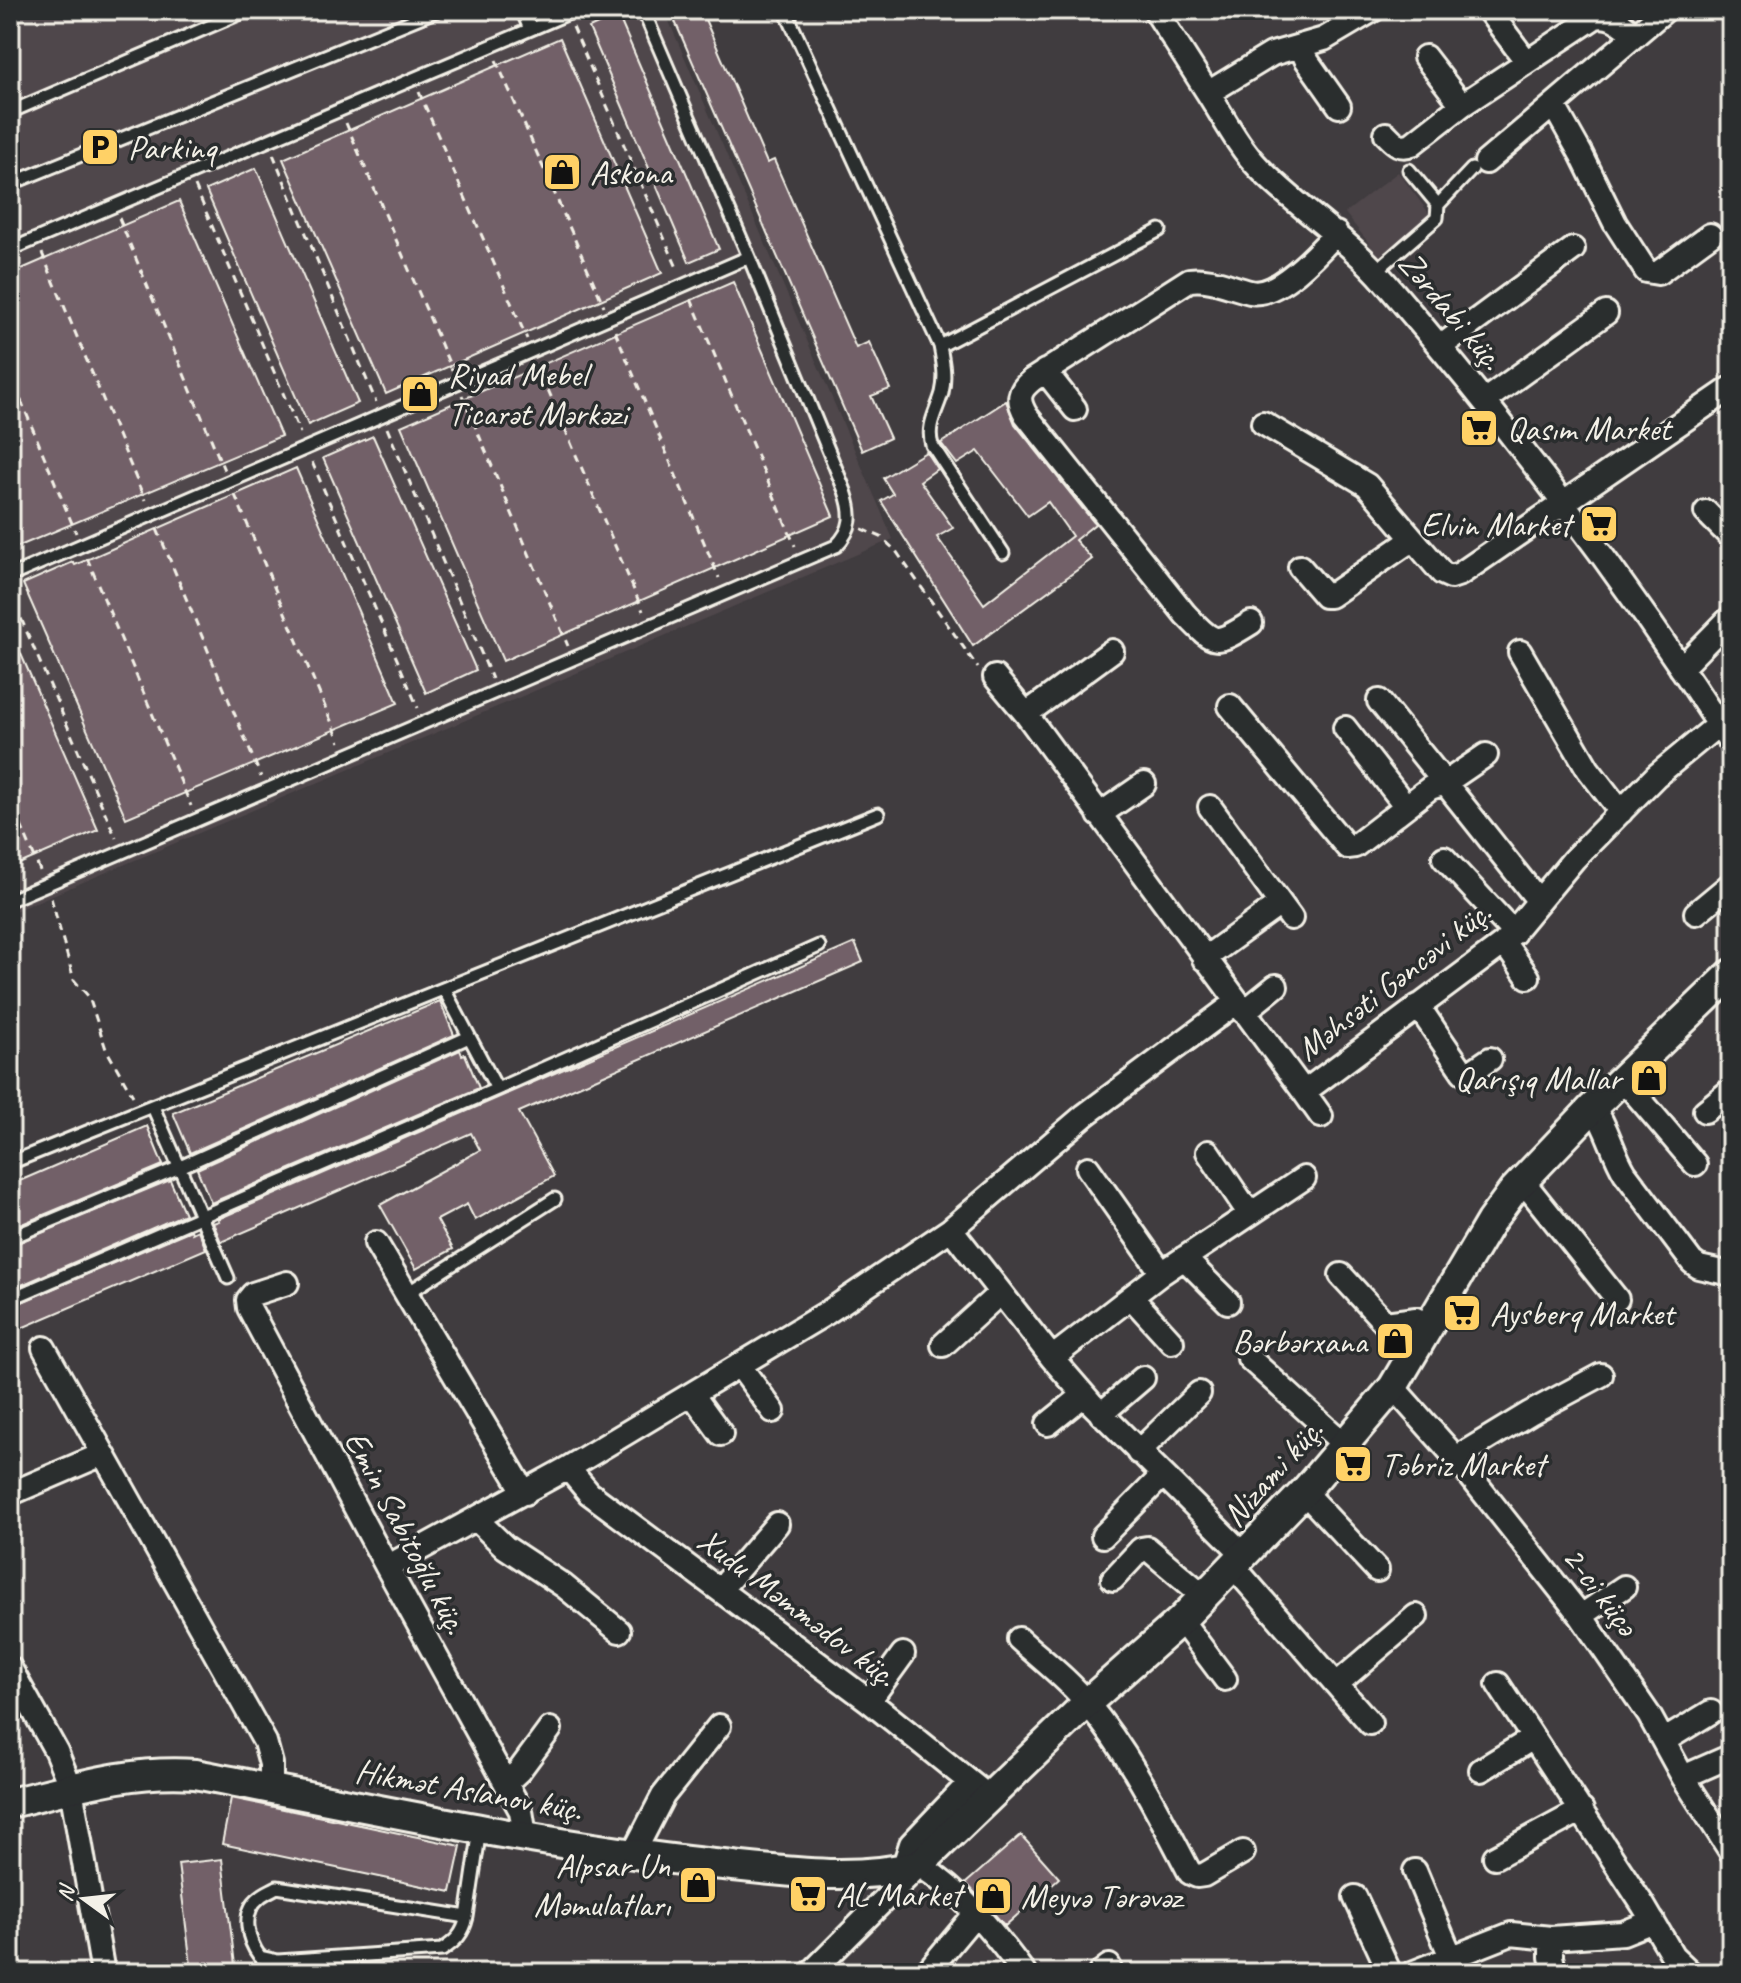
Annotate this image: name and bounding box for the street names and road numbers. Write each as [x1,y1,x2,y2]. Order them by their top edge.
street label: Zərdabi küç. [1389,242,1514,379]
street label: Məhsəti Gəncəvi küç. [1287,891,1500,1070]
street label: Nizami küç. [1213,1409,1332,1535]
street label: Emin Sabitoğlu küç. [335,1423,478,1641]
street label: Xudu Məmmədov küç. [689,1518,906,1697]
street label: 2-ci küçə [1553,1537,1650,1646]
street label: Hikmət Aslanov küç. [352,1748,586,1831]

